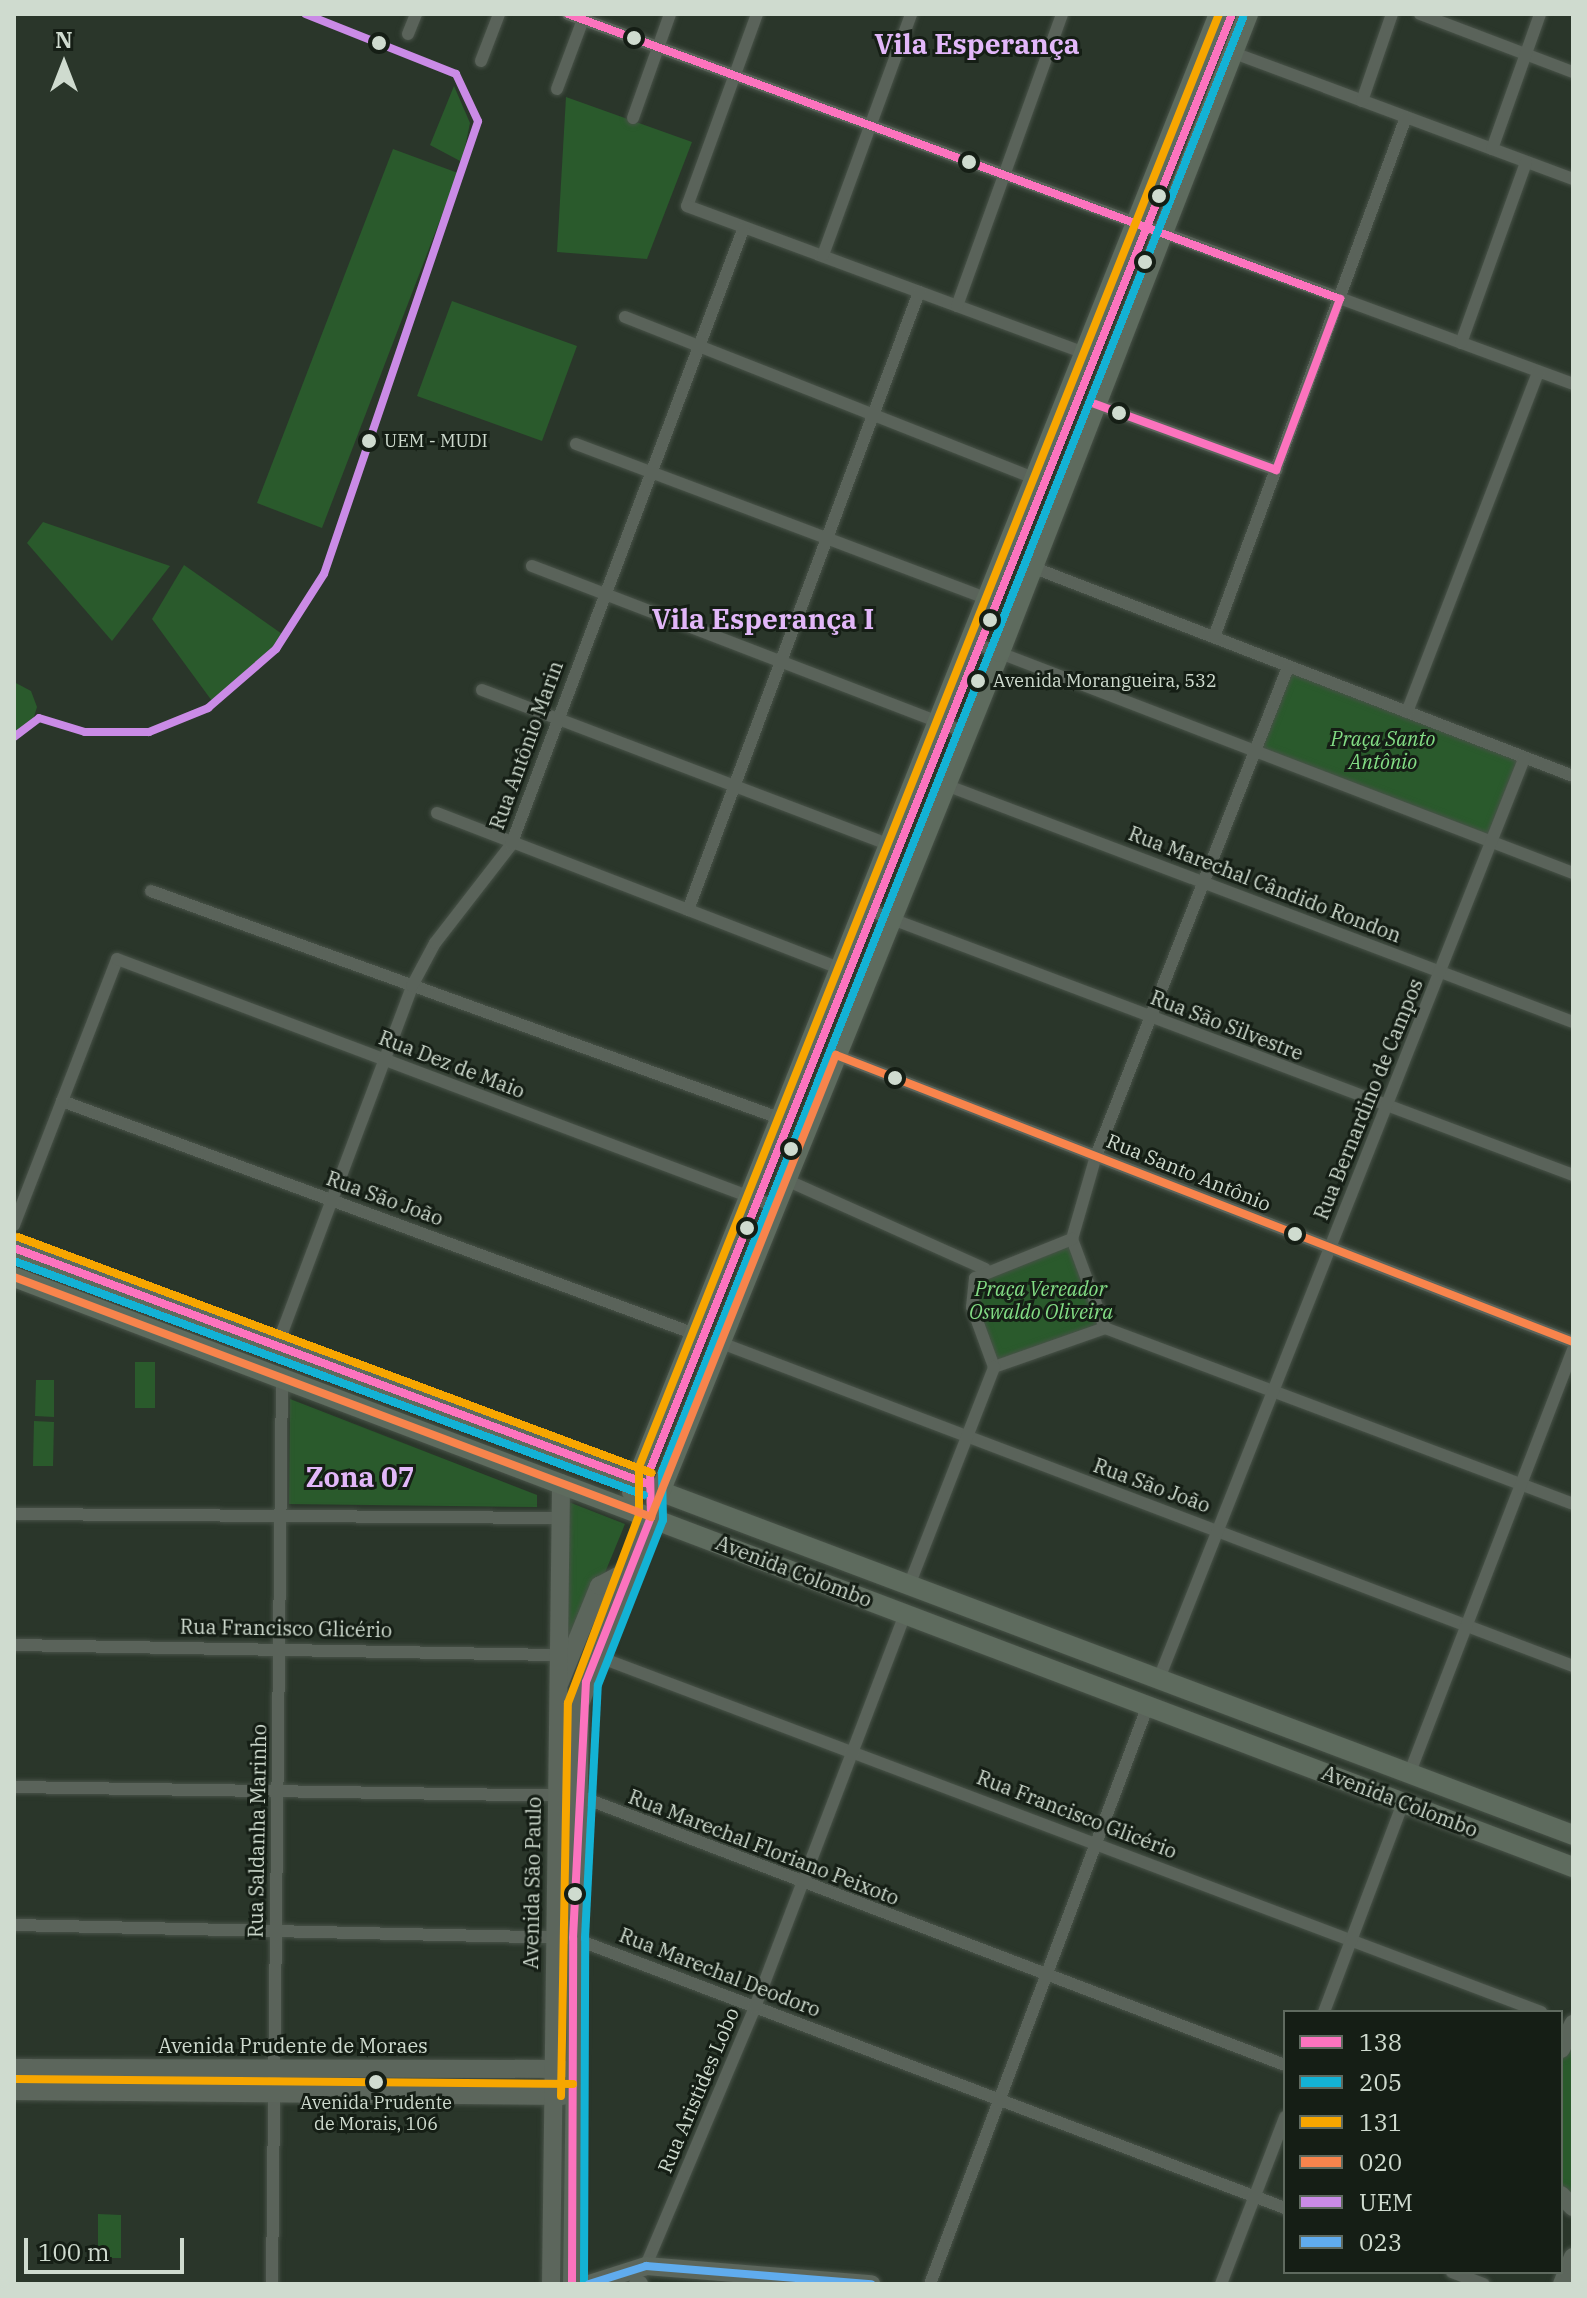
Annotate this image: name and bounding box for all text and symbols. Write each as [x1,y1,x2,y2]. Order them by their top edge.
north arrow [24,24,104,104]
text: N [55,25,73,54]
district label: Vila Esperança [874,27,1080,61]
unlabelled marker [626,30,642,46]
unlabelled marker [371,35,387,51]
unlabelled marker [961,154,977,170]
unlabelled marker [1151,188,1167,204]
unlabelled marker [1137,254,1153,270]
unlabelled marker [1111,405,1127,421]
place label: UEM - MUDI [384,430,488,452]
marker: UEM - MUDI [361,433,377,449]
district label: Vila Esperança I [652,602,874,636]
unlabelled marker [982,612,998,628]
street label: Rua Antônio Marin [484,658,568,832]
place label: Avenida Morangueira, 532 [993,670,1217,692]
marker: Avenida Morangueira, 532 [970,673,986,689]
park label: Praça Santo Antônio [1331,727,1435,774]
street label: Rua Marechal Cândido Rondon [1125,821,1405,947]
street label: Rua Bernardino de Campos [1309,975,1427,1223]
street label: Rua São Silvestre [1147,985,1307,1065]
street label: Rua Dez de Maio [376,1025,528,1103]
unlabelled marker [887,1070,903,1086]
street label: Rua Santo Antônio [1103,1128,1275,1216]
unlabelled marker [783,1141,799,1157]
street label: Rua São João [323,1166,447,1230]
unlabelled marker [739,1220,755,1236]
unlabelled marker [1287,1226,1303,1242]
park label: Praça Vereador Oswaldo Oliveira [969,1276,1113,1323]
street label: Rua São João [1090,1453,1214,1517]
district label: Zona 07 [305,1460,415,1494]
street label: Avenida Colombo [713,1530,875,1612]
street label: Rua Francisco Glicério [180,1614,392,1642]
street label: Rua Saldanha Marinho [243,1724,271,1938]
street label: Avenida Colombo [1319,1760,1481,1842]
street label: Rua Francisco Glicério [974,1765,1180,1863]
street label: Rua Marechal Floriano Peixoto [625,1784,903,1910]
street label: Avenida São Paulo [518,1797,546,1969]
unlabelled marker [567,1886,583,1902]
street label: Rua Marechal Deodoro [616,1923,824,2021]
street label: Rua Aristides Lobo [652,2004,744,2176]
legend [1283,2010,1563,2274]
text: 138 [1359,2026,1402,2058]
street label: Avenida Prudente de Moraes [158,2033,428,2057]
text: 205 [1359,2066,1402,2098]
marker: Avenida Prudente de Morais, 106 [368,2074,384,2090]
place label: Avenida Prudente de Morais, 106 [300,2093,452,2136]
text: 131 [1359,2106,1402,2138]
text: 020 [1359,2146,1402,2178]
text: UEM [1359,2186,1413,2218]
scale bar [28,2222,188,2272]
text: 023 [1359,2226,1402,2258]
text: 100 m [38,2236,110,2268]

